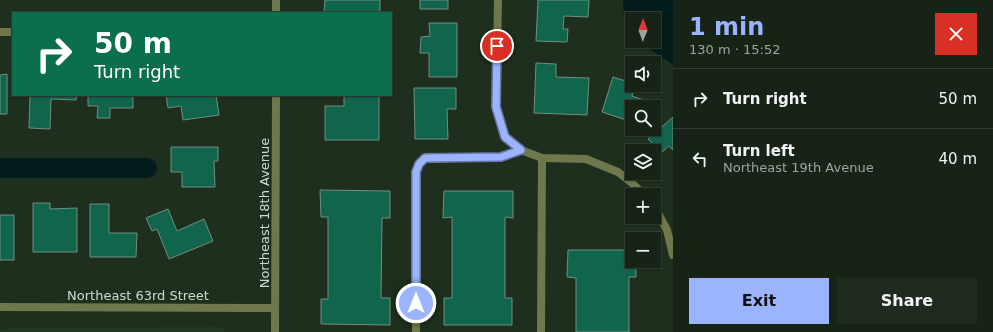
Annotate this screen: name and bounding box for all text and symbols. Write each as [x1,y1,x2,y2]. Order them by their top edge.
north arrow [625,12,661,48]
map controls [625,12,661,268]
text: 1 min [689,13,764,41]
button: close [935,13,977,55]
text: 50 m [94,27,172,60]
icon: right [28,28,80,80]
pin [480,29,514,63]
icon: arrive [486,35,508,57]
text: 130 m · 15:52 [689,42,780,57]
button: sound [625,56,661,92]
text: Turn right [94,61,180,82]
icon: right [689,88,711,110]
text: Turn right [723,90,807,108]
text: 50 m [939,90,977,108]
button: search [625,100,661,136]
street label: Northeast 18th Avenue [257,138,272,288]
text: Turn left [723,142,795,160]
button: layers [625,144,661,180]
icon: left [689,148,711,170]
text: 40 m [939,150,977,168]
text: Northeast 19th Avenue [723,160,874,175]
button: + [625,188,661,224]
button: − [625,232,661,268]
button: Exit [689,278,829,324]
button: Share [837,278,977,324]
position arrow [395,282,437,324]
street label: Northeast 63rd Street [67,288,209,303]

